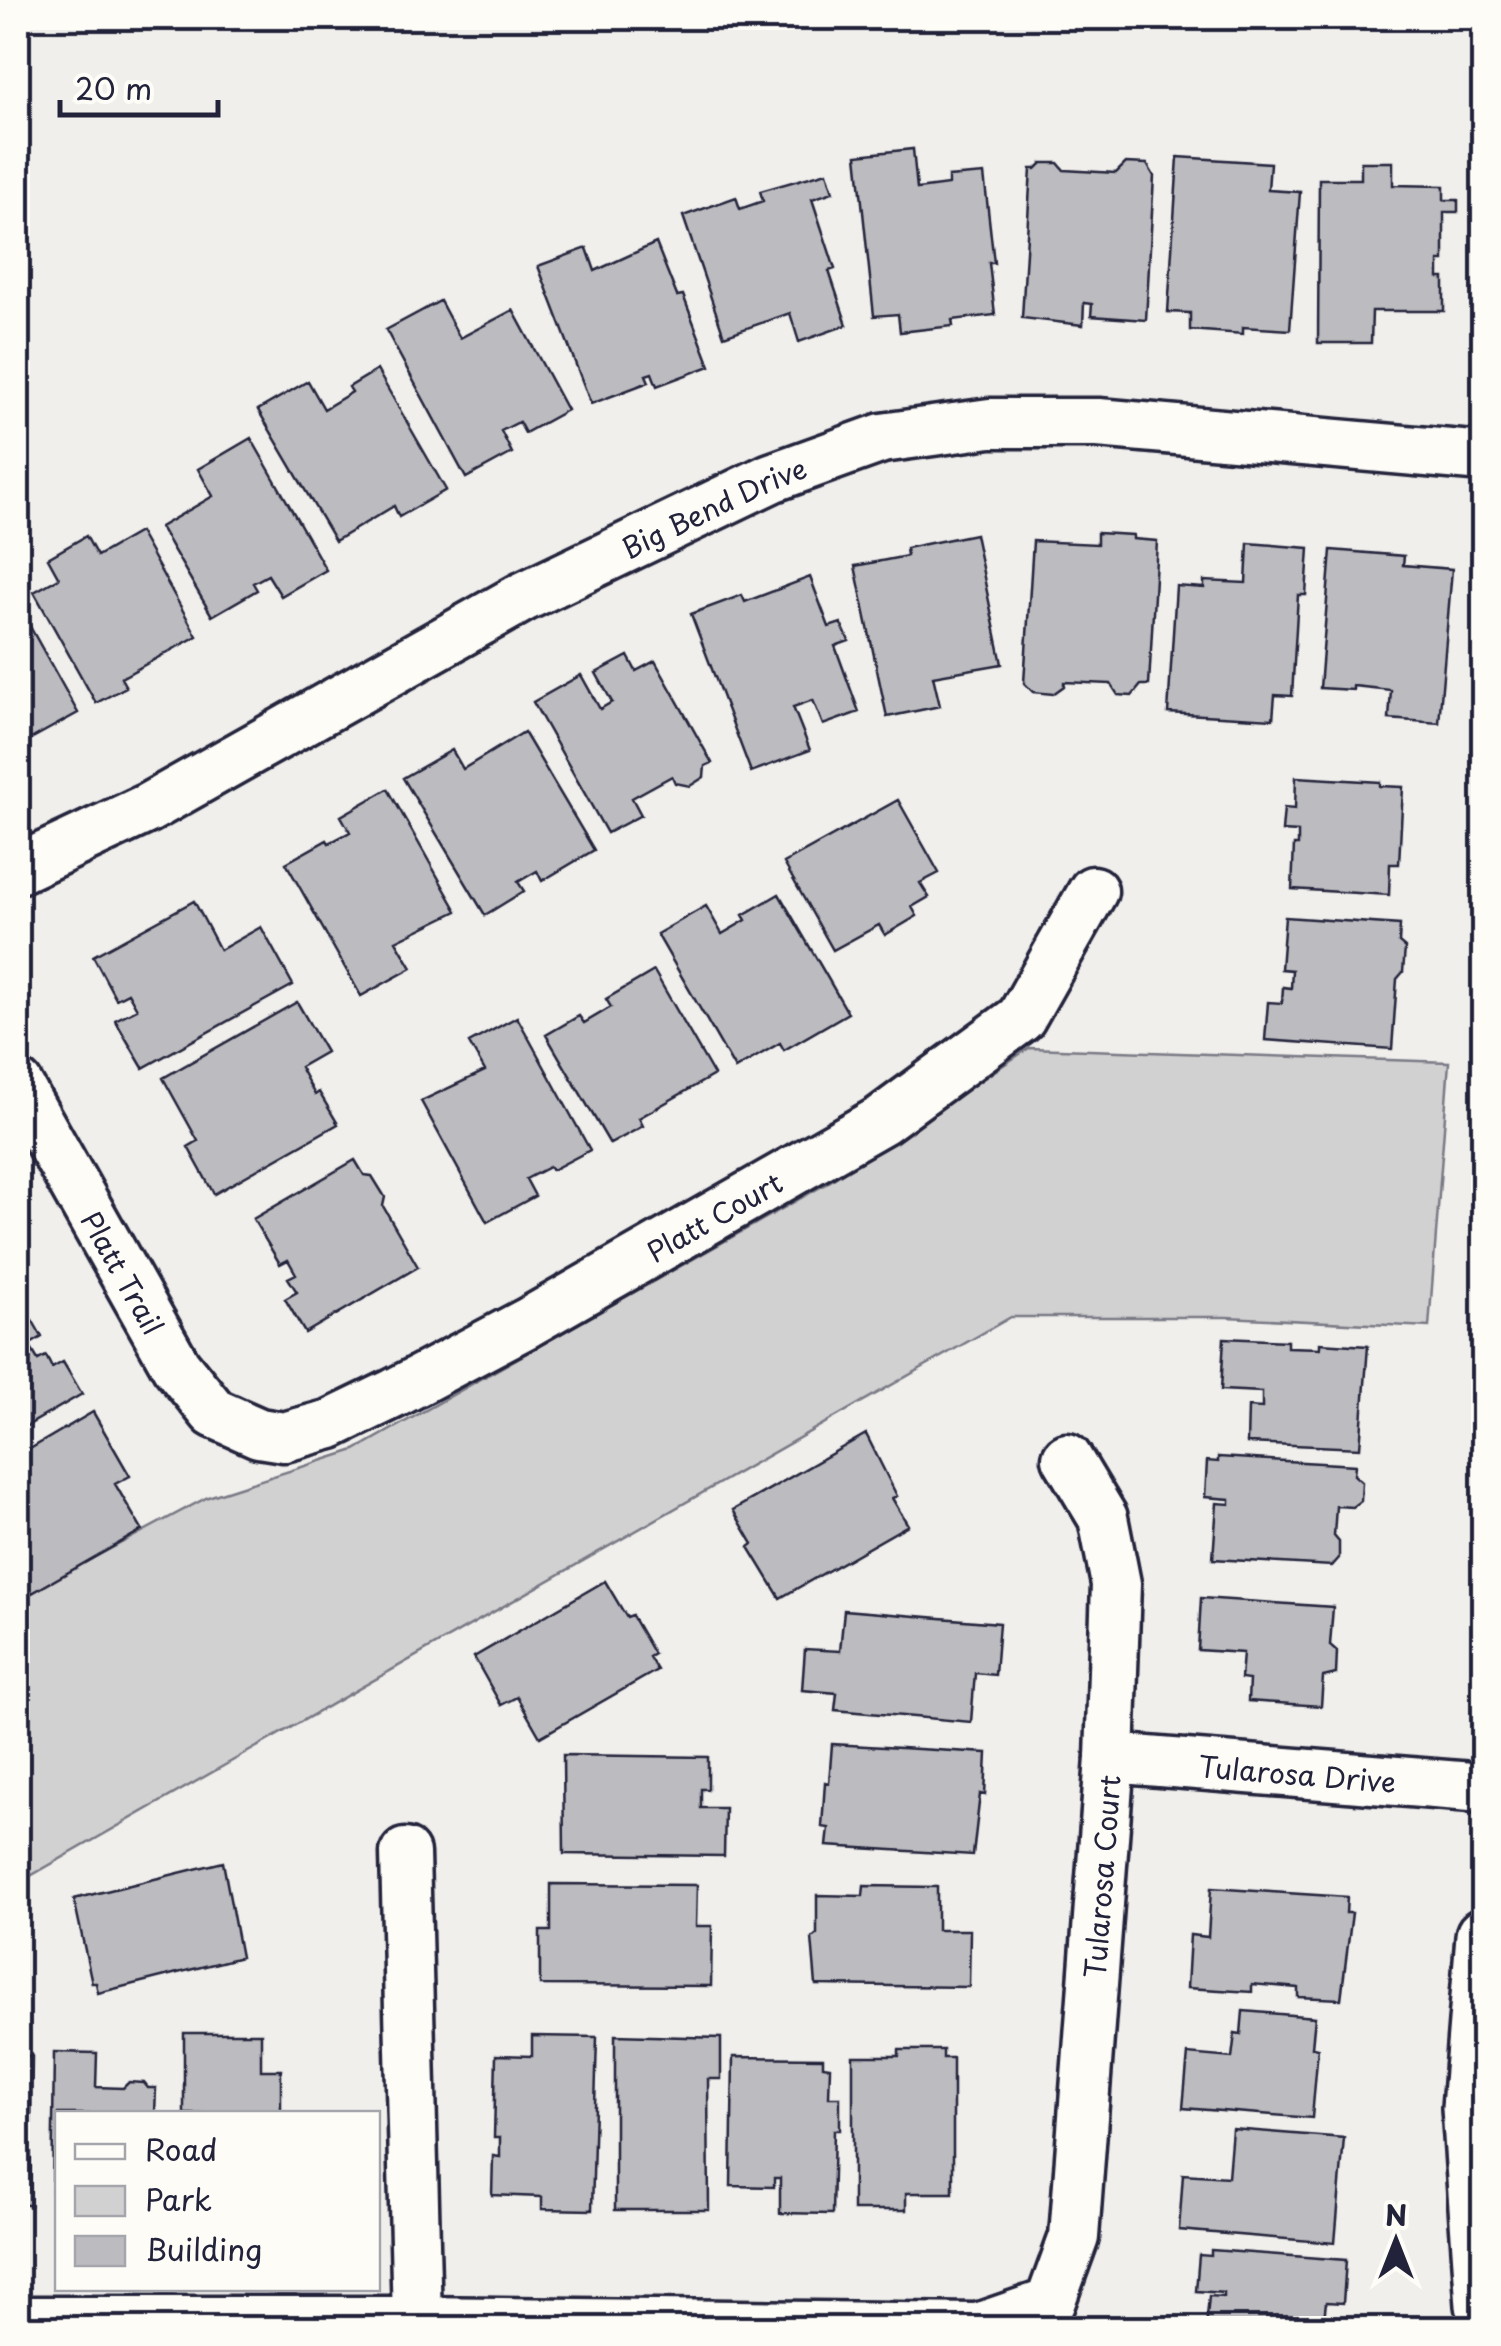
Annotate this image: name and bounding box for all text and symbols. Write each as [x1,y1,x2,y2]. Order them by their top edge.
scale bar [60,55,218,117]
text: 20 m [75,65,152,110]
street label: Big Bend Drive [614,446,812,568]
street label: Platt Court [638,1160,790,1272]
street label: Platt Trail [71,1203,175,1342]
street label: Tularosa Drive [1197,1744,1398,1802]
street label: Tularosa Court [1072,1773,1130,1980]
legend [55,2111,380,2291]
text: Road [145,2126,218,2171]
text: Park [145,2176,212,2221]
north arrow [1346,2191,1446,2291]
text: N [1385,2193,1407,2236]
text: Building [145,2226,262,2271]

